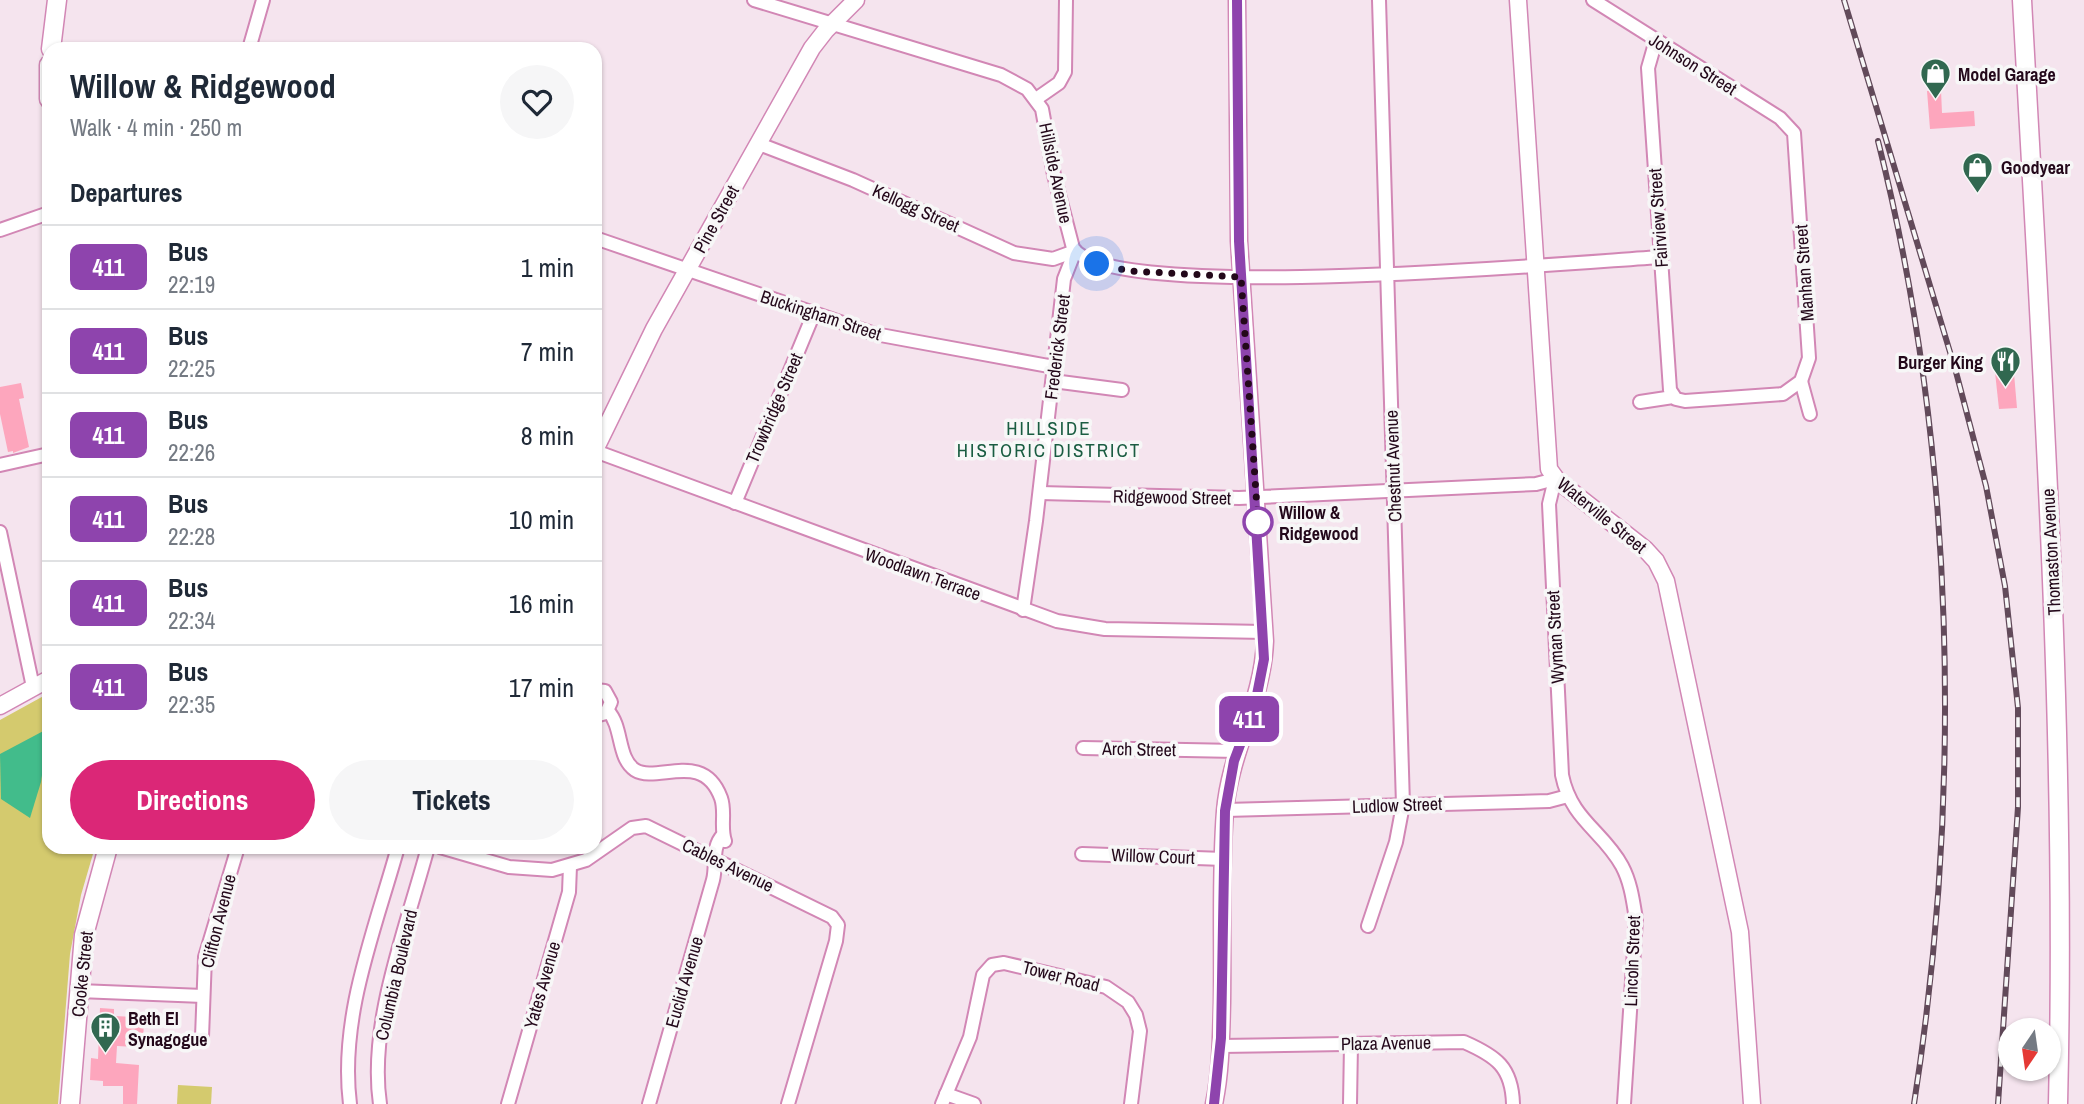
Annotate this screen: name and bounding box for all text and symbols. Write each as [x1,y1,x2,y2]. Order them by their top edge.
street label: Johnson Street [1644,27,1742,101]
shop icon: Model Garage [1918,57,1952,101]
place label: Model Garage [1958,62,2056,87]
text: Willow & Ridgewood [70,64,336,108]
button: heart [500,65,574,139]
text: Walk · 4 min · 250 m [70,112,242,143]
street label: Hillside Avenue [1033,120,1079,226]
shop icon: Goodyear [1961,150,1995,194]
place label: Goodyear [2001,155,2070,180]
street label: Fairview Street [1642,168,1674,268]
text: Departures [70,175,183,210]
street label: Kellogg Street [869,178,963,238]
street label: Pine Street [687,181,745,257]
street label: Manhan Street [1788,224,1820,322]
text: Bus [168,234,208,269]
your location [1079,246,1114,281]
text: 1 min [521,250,574,285]
text: 411 [93,251,124,283]
text: 22:19 [168,269,215,300]
street label: Buckingham Street [757,284,885,346]
street label: Frederick Street [1038,293,1076,401]
text: Bus [168,318,208,353]
text: 7 min [521,334,574,369]
text: 411 [93,335,124,367]
restaurant icon: Burger King [1989,345,2023,389]
street label: Trowbridge Street [740,349,808,467]
place label: Burger King [1898,350,1983,375]
text: 22:25 [168,353,215,384]
text: Bus [168,402,208,437]
street label: Chestnut Avenue [1379,410,1407,522]
district label: HILLSIDE HISTORIC DISTRICT [957,415,1141,463]
text: 8 min [521,418,574,453]
text: 411 [93,419,124,451]
text: 22:26 [168,437,215,468]
street label: Waterville Street [1552,471,1652,559]
street label: Ridgewood Street [1113,483,1231,511]
text: Bus [168,486,208,521]
street label: Thomaston Avenue [2035,488,2067,616]
place label: Willow & Ridgewood [1279,500,1359,546]
text: 10 min [509,502,574,537]
text: 411 [93,503,124,535]
marker: Willow & Ridgewood [1243,507,1273,537]
text: 22:28 [168,521,215,552]
street label: Woodlawn Terrace [862,541,984,607]
text: Bus [168,570,208,605]
text: 16 min [509,586,574,621]
text: 411 [93,587,124,619]
street label: Wyman Street [1540,590,1570,684]
text: 22:34 [168,605,215,636]
text: Bus [168,654,208,689]
text: 17 min [509,670,574,705]
text: 411 [93,671,124,703]
text: 22:35 [168,689,215,720]
line badge: 411 [1209,696,1289,742]
text: 411 [1233,703,1265,735]
street label: Arch Street [1101,736,1176,762]
button: Directions [70,760,315,840]
button: Tickets [329,760,574,840]
street label: Ludlow Street [1351,791,1443,819]
street label: Cables Avenue [678,832,778,898]
street label: Willow Court [1111,842,1195,870]
street label: Clifton Avenue [194,872,242,970]
street label: Columbia Boulevard [369,907,423,1043]
street label: Lincoln Street [1618,915,1646,1007]
street label: Cooke Street [65,930,99,1018]
street label: Euclid Avenue [659,933,709,1031]
street label: Yates Avenue [518,938,566,1032]
street label: Tower Road [1020,954,1102,998]
place label: Beth El Synagogue [128,1006,208,1052]
building icon: Beth El Synagogue [88,1011,122,1055]
north arrow [1998,1018,2062,1082]
map controls [1998,1018,2061,1081]
street label: Plaza Avenue [1341,1030,1431,1056]

